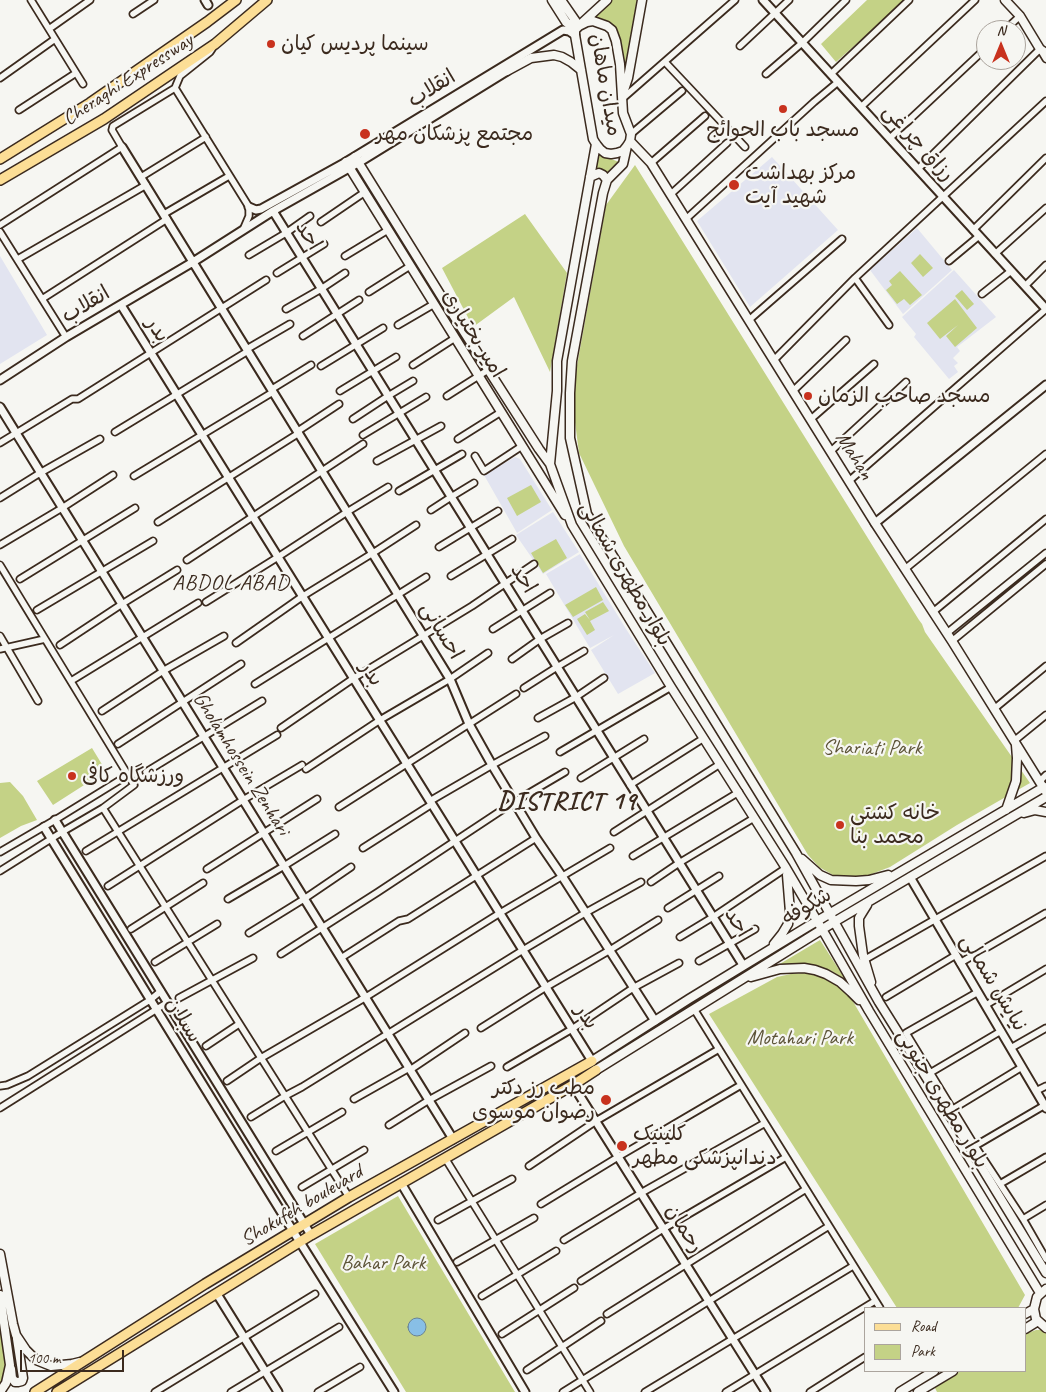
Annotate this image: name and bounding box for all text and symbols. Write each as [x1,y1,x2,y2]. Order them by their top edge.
north arrow [976,20,1026,70]
text: N [997,22,1005,39]
street label: Cheraghi Expressway [58,29,198,131]
place label: سینما پردیس کیان [281,31,429,57]
street label: میدان ماهان [584,32,626,138]
marker: سینما پردیس کیان [265,38,277,50]
street label: انقلاب [403,65,461,113]
street label: رزاق چراغی [877,99,959,187]
marker: مسجد باب الحوائج [777,103,789,115]
place label: مسجد باب الحوائج [707,117,859,143]
place label: مجتمع پزشکان مهر [376,121,533,147]
marker: مجتمع پزشکان مهر [358,127,372,141]
place label: مرکز بهداشت شهید آیت [745,160,856,210]
marker: مرکز بهداشت شهید آیت [727,178,741,192]
street label: احد [289,216,327,256]
street label: انقلاب [57,281,115,329]
street label: امیر بختیاری [436,285,510,383]
street label: بدر [140,313,174,347]
place label: مسجد صاحب الزمان [818,383,990,409]
marker: مسجد صاحب الزمان [802,390,814,402]
street label: Mahan [830,427,878,485]
street label: بلوار مطهری شمالی [573,497,677,651]
street label: احد [504,559,542,599]
district label: ABDOL ABAD [171,570,291,596]
street label: احسانی [414,598,468,664]
street label: بدر [354,657,388,691]
street label: Gholamhossein Zenhari [187,688,295,840]
park label: Shariati Park [823,735,921,761]
place label: ورزشگاه کافی [82,763,184,789]
marker: ورزشگاه کافی [66,770,78,782]
district label: DISTRICT 19 [496,786,638,818]
place label: خانه کشتی محمد بنا [850,800,940,850]
marker: خانه کشتی محمد بنا [834,819,846,831]
street label: شکوفه [778,882,836,932]
street label: احد [718,903,756,943]
street label: نیایش شمالی [954,930,1032,1036]
street label: سبلان [159,993,207,1047]
street label: بدر [569,1000,603,1034]
park label: Motahari Park [747,1025,853,1051]
street label: بلوار مطهری جنوبی [890,1025,994,1173]
place label: مطب رز دکتر رضوان موسوی [472,1075,595,1125]
marker: مطب رز دکتر رضوان موسوی [599,1093,613,1107]
place label: کلینیک دندانپزشکی مطهر [633,1121,777,1171]
marker: کلینیک دندانپزشکی مطهر [615,1139,629,1153]
street label: Shokufeh boulevard [237,1160,367,1252]
street label: رحمان [659,1200,709,1258]
park label: Bahar Park [341,1250,425,1276]
legend [864,1307,1026,1372]
text: Road [911,1317,936,1336]
scale bar [22,1340,126,1372]
text: Park [911,1342,935,1361]
text: 100 m [28,1349,60,1368]

